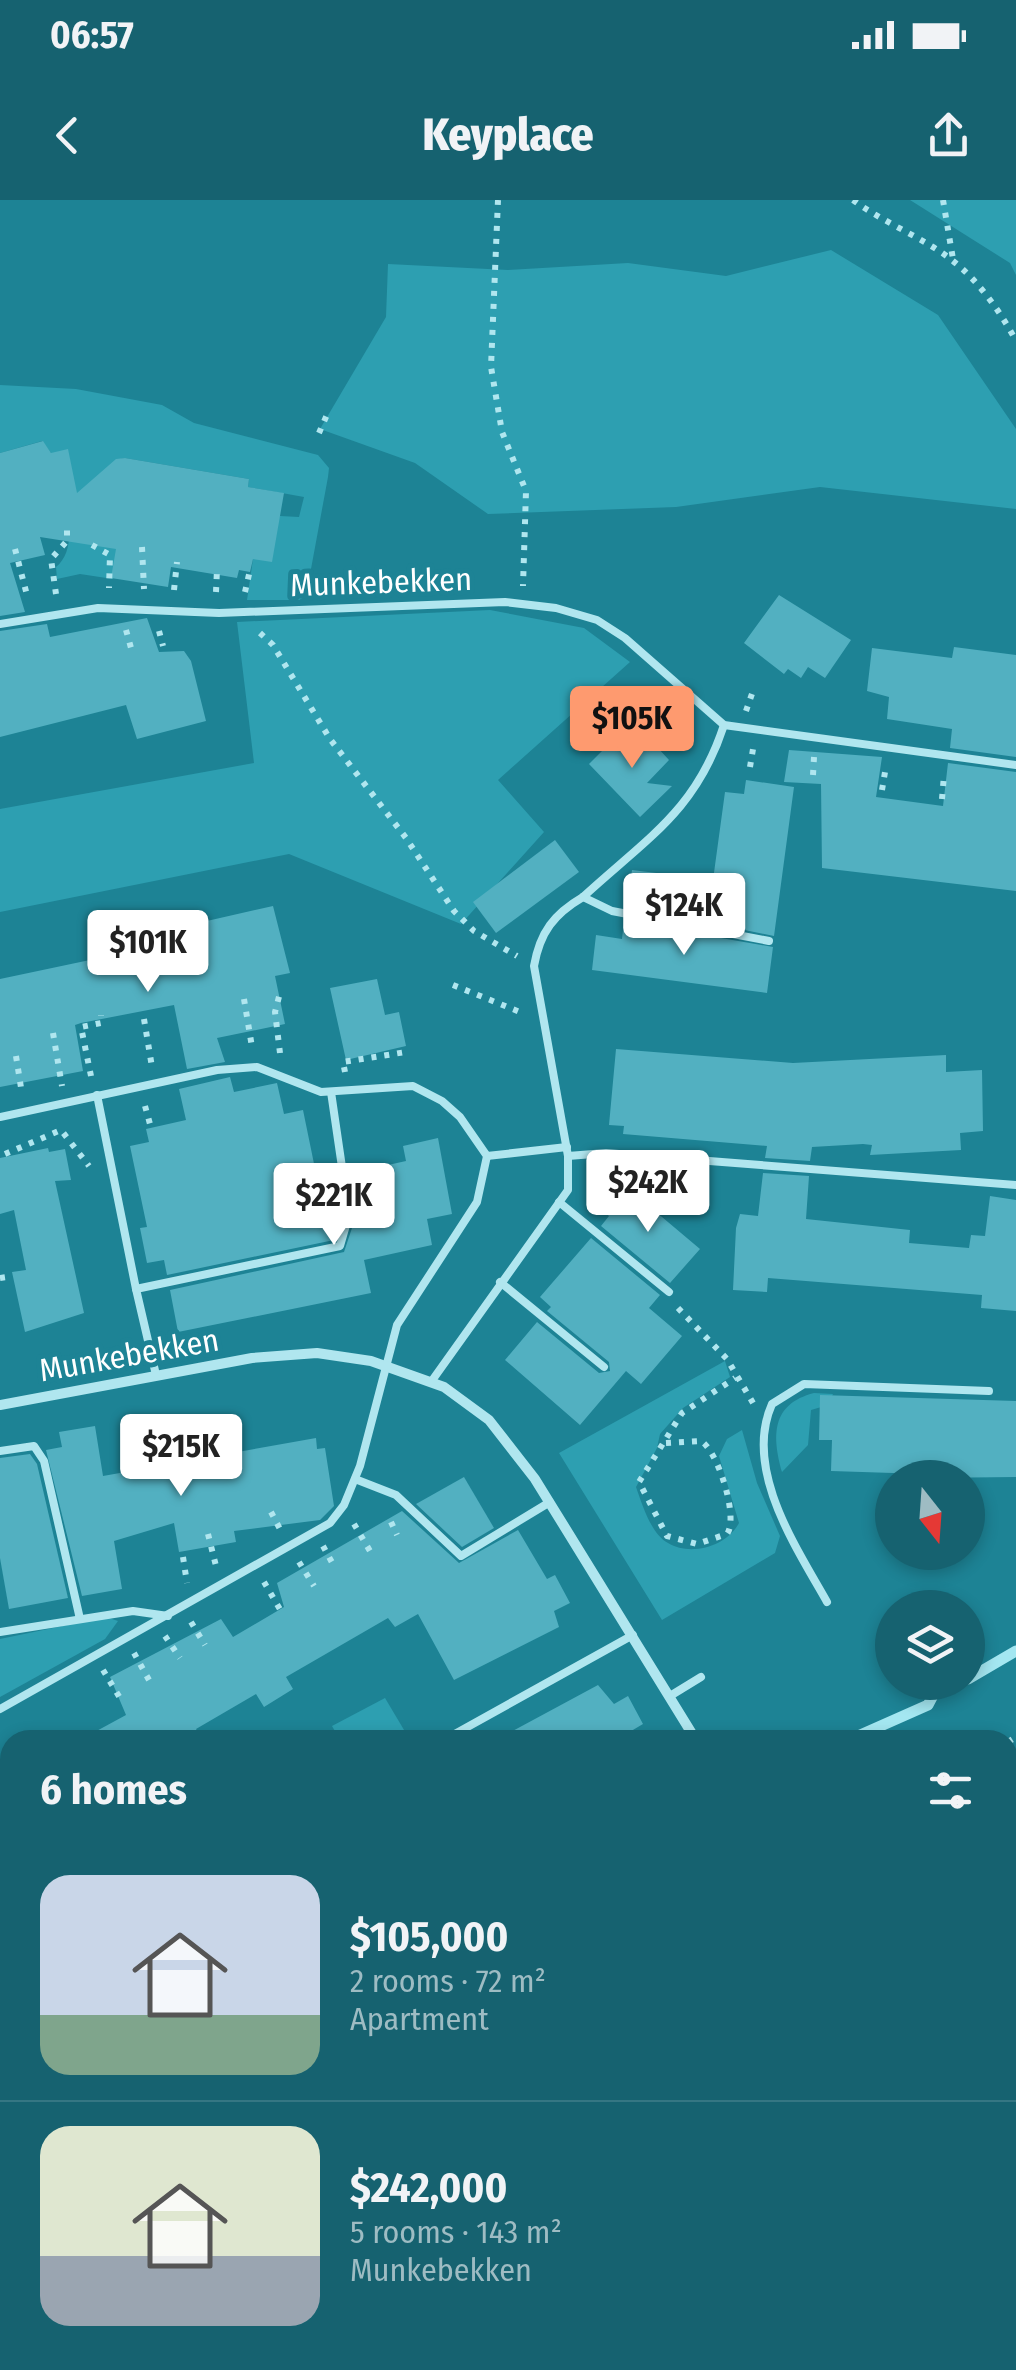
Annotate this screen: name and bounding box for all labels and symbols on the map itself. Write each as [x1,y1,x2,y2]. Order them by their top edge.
street label: Munkebekken [289,560,473,604]
pin: $105K [562,686,702,771]
pin: $124K [614,873,754,958]
pin: $101K [78,910,218,995]
pin: $242K [578,1150,718,1235]
pin: $221K [264,1163,404,1248]
street label: Munkebekken [36,1321,222,1389]
pin: $215K [111,1414,251,1499]
north arrow [875,1460,985,1570]

